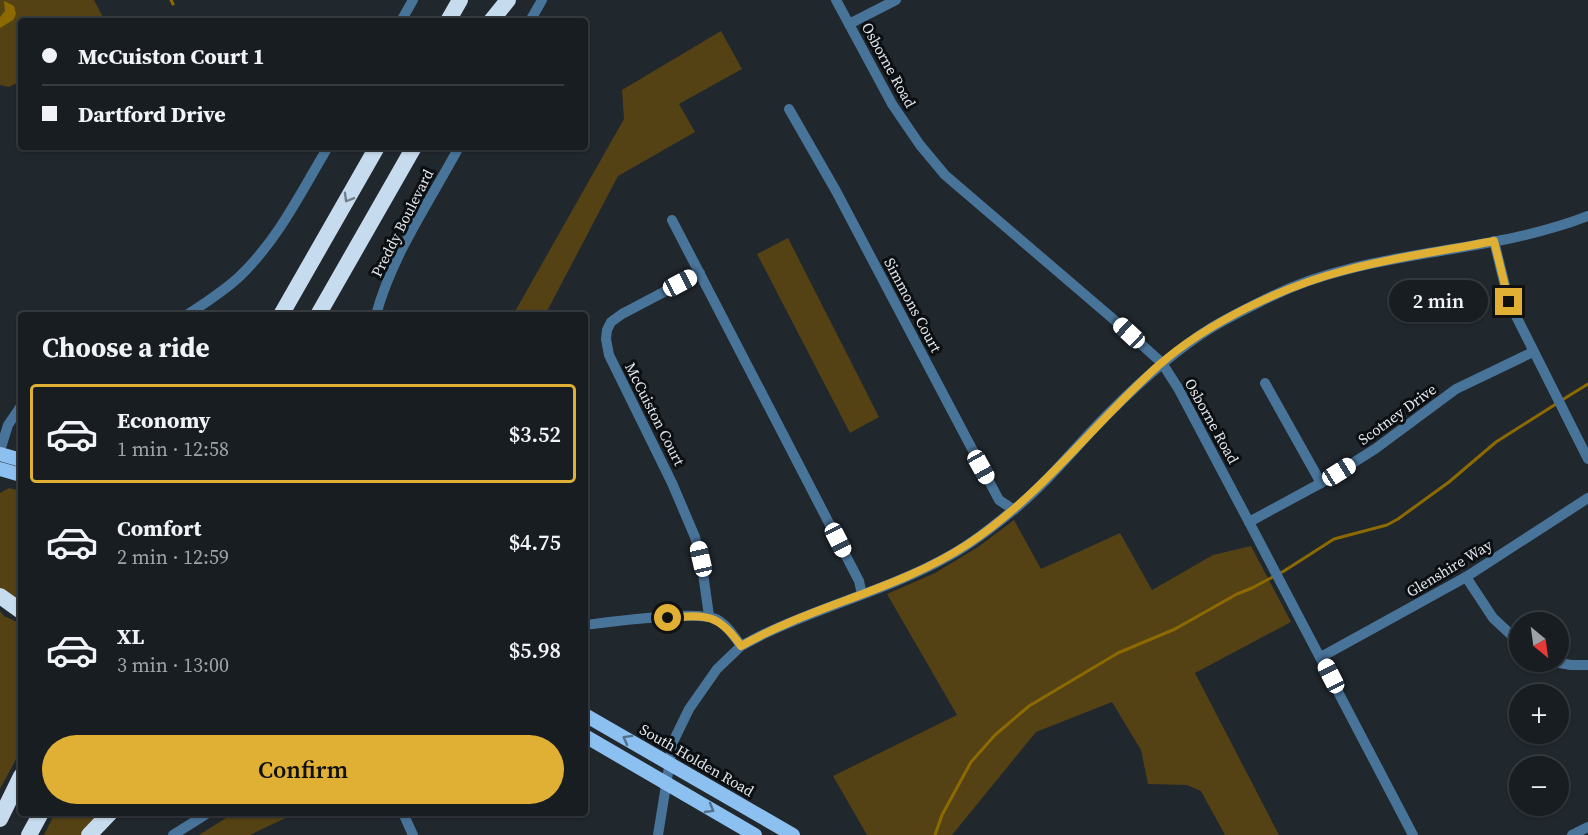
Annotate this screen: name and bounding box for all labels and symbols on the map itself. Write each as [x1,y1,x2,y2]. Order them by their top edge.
street label: Osborne Road [857,19,921,112]
street label: Preddy Boulevard [366,165,438,281]
one-way arrow [344,192,355,202]
street label: Simmons Court [879,254,947,356]
car [660,267,700,299]
callout: 2 min [1389,281,1488,323]
route end [1495,288,1522,315]
car [1110,314,1148,352]
street label: McCuiston Court [620,359,690,469]
street label: Osborne Road [1180,375,1244,468]
street label: Scotney Drive [1354,378,1441,450]
car [964,447,998,487]
car [1319,455,1359,489]
car [822,520,854,560]
street label: Glenshire Way [1402,534,1496,602]
car [688,539,714,579]
route start [654,604,681,631]
north arrow [1509,612,1569,672]
car [1315,656,1347,696]
street label: South Holden Road [636,719,758,802]
one-way arrow [622,735,633,746]
one-way arrow [704,802,714,813]

